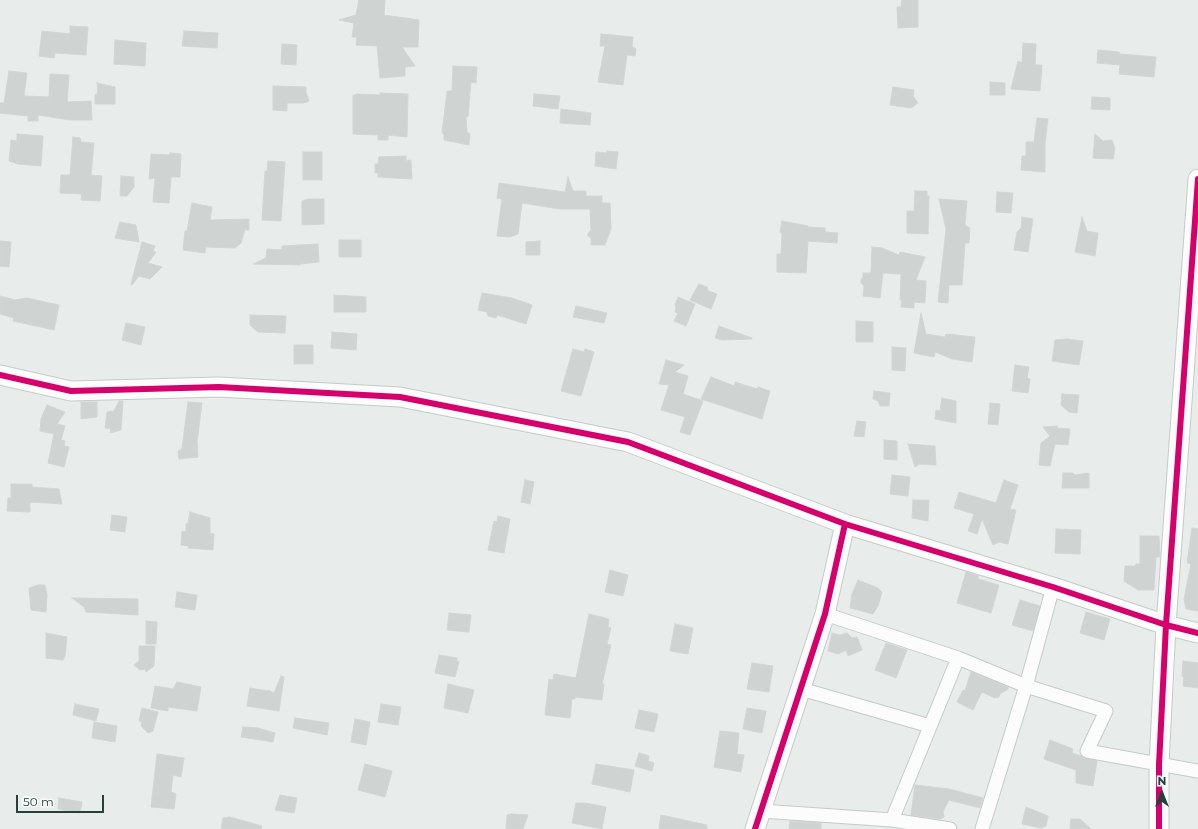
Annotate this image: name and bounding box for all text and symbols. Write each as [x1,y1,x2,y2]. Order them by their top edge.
north arrow [1142,773,1182,813]
text: N [1158,774,1166,788]
scale bar [18,787,106,813]
text: 50 m [23,794,54,809]

